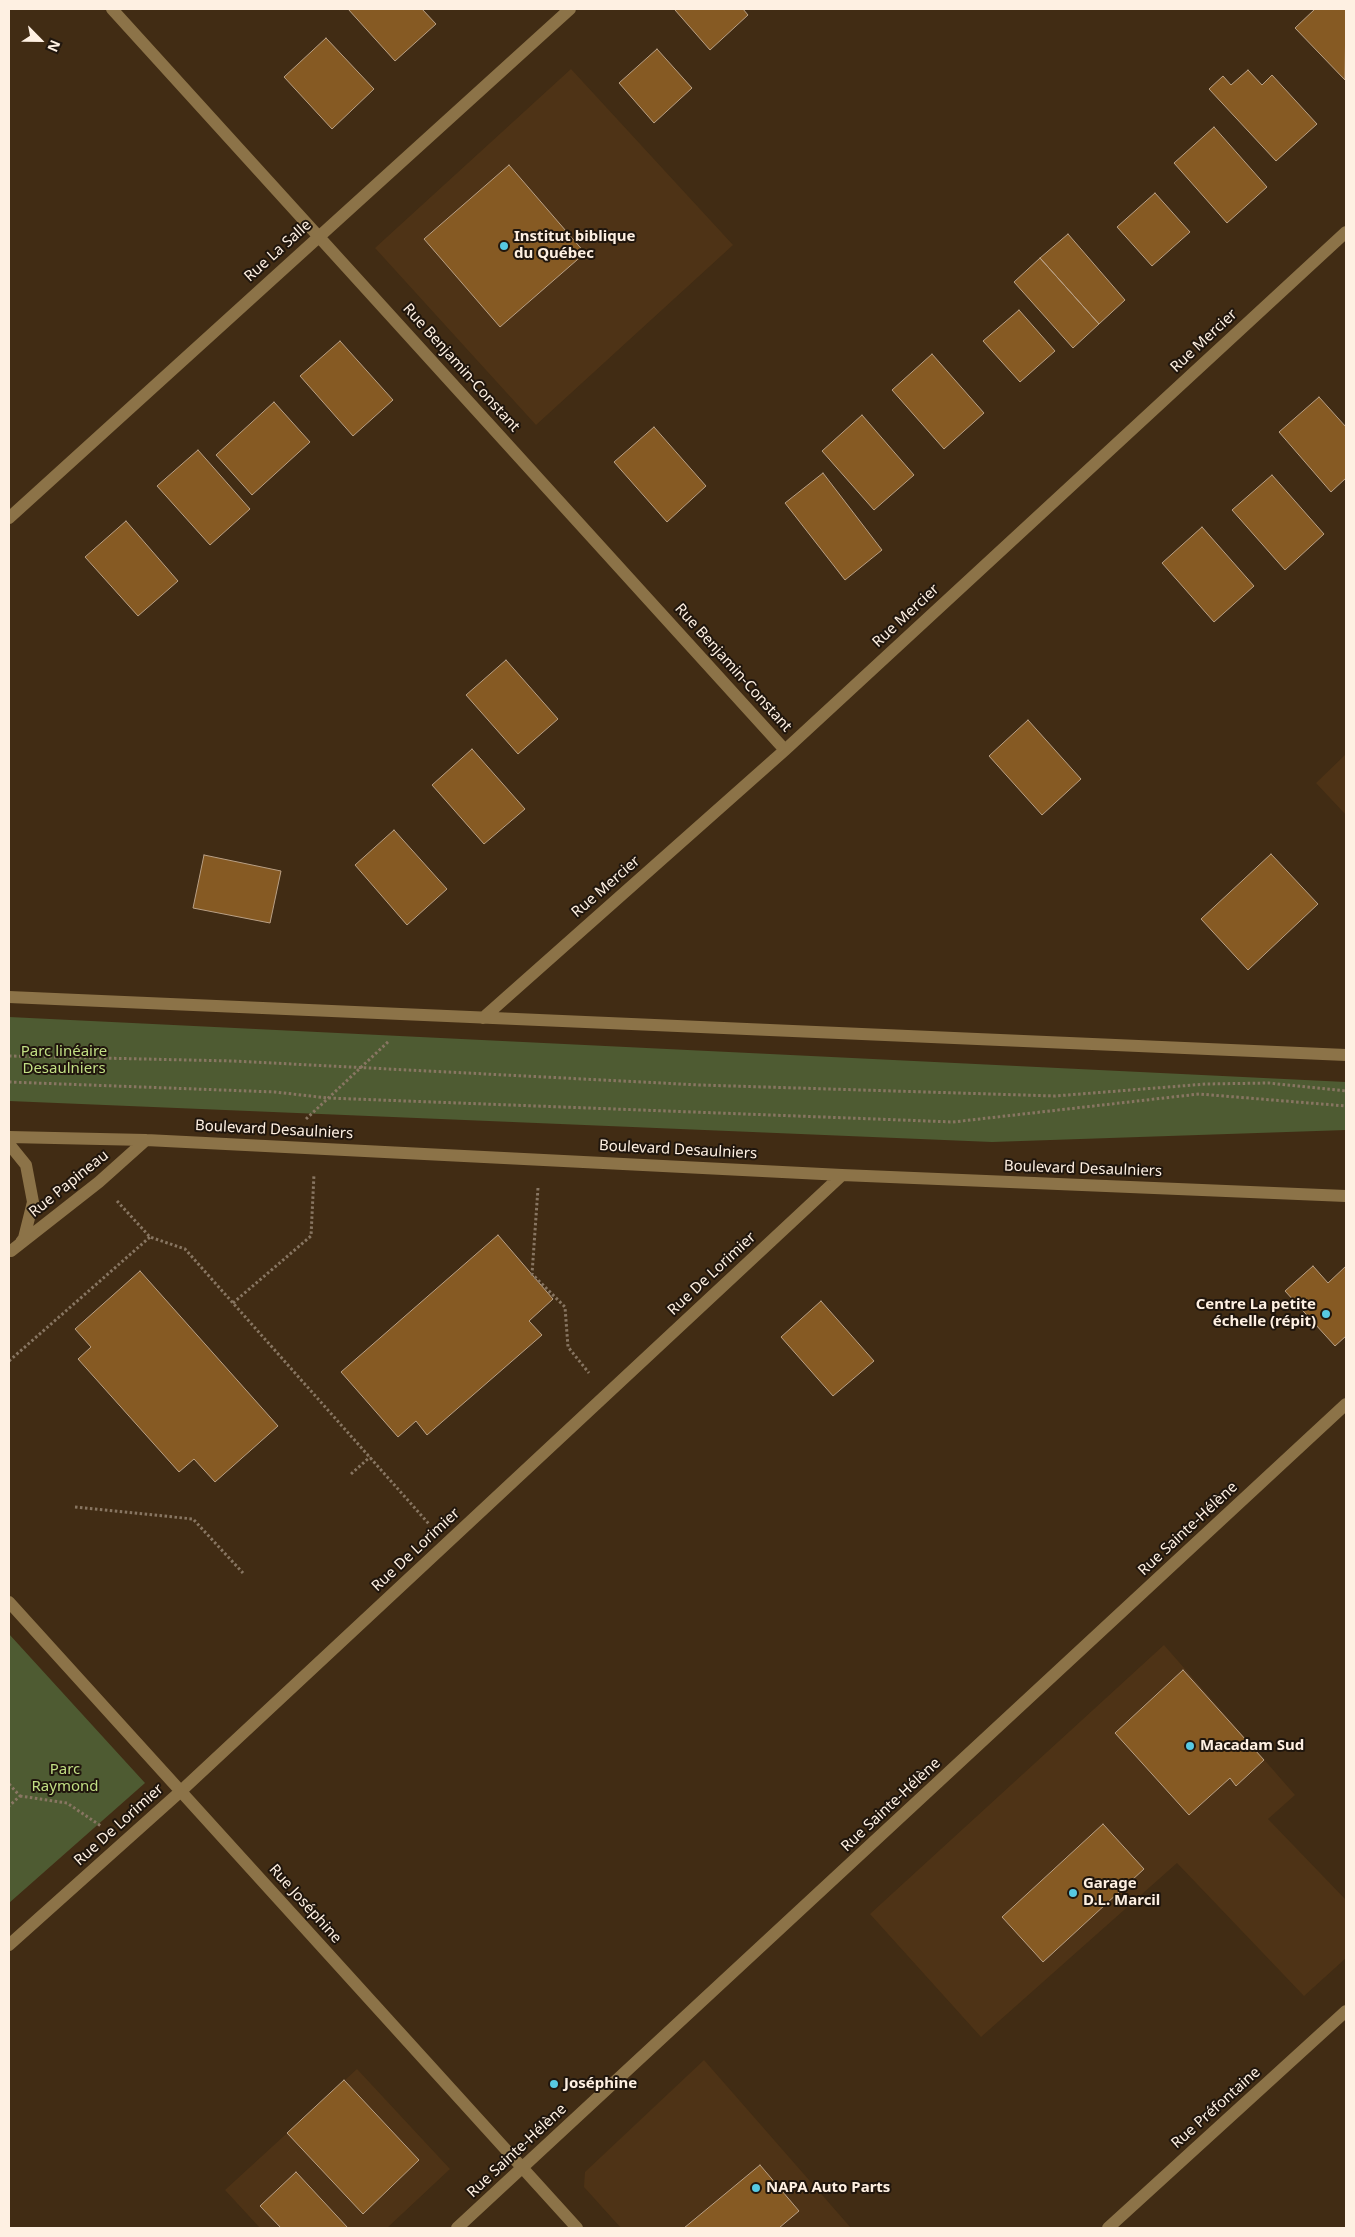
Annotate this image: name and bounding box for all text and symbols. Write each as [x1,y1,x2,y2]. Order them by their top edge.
north arrow [15,15,65,65]
text: N [43,37,65,55]
street label: Rue La Salle [241,216,315,286]
place label: Institut biblique du Québec [514,228,635,263]
marker: Institut biblique du Québec [498,240,510,252]
street label: Rue Benjamin-Constant [399,300,523,436]
street label: Rue Mercier [1167,306,1241,376]
street label: Rue Mercier [869,581,943,651]
street label: Rue Benjamin-Constant [671,600,795,736]
street label: Rue Mercier [568,852,644,922]
park label: Parc linéaire Desaulniers [21,1043,107,1078]
street label: Boulevard Desaulniers [194,1117,354,1143]
street label: Boulevard Desaulniers [598,1137,758,1163]
street label: Rue Papineau [26,1146,112,1222]
street label: Boulevard Desaulniers [1004,1157,1162,1181]
street label: Rue De Lorimier [664,1229,760,1319]
place label: Centre La petite échelle (répit) [1196,1296,1316,1331]
marker: Centre La petite échelle (répit) [1320,1308,1332,1320]
street label: Rue Sainte-Hélène [1135,1478,1241,1580]
street label: Rue De Lorimier [368,1505,464,1595]
place label: Macadam Sud [1200,1737,1304,1755]
marker: Macadam Sud [1184,1740,1196,1752]
street label: Rue Sainte-Hélène [838,1754,944,1856]
park label: Parc Raymond [32,1761,98,1796]
street label: Rue De Lorimier [71,1780,167,1870]
street label: Rue Joséphine [265,1861,345,1947]
place label: Garage D.L. Marcil [1083,1875,1160,1910]
marker: Garage D.L. Marcil [1067,1887,1079,1899]
street label: Rue Préfontaine [1168,2063,1264,2153]
place label: Joséphine [564,2075,637,2093]
marker: Joséphine [548,2078,560,2090]
street label: Rue Sainte-Hélène [464,2100,570,2202]
place label: NAPA Auto Parts [766,2179,890,2197]
marker: NAPA Auto Parts [750,2182,762,2194]

